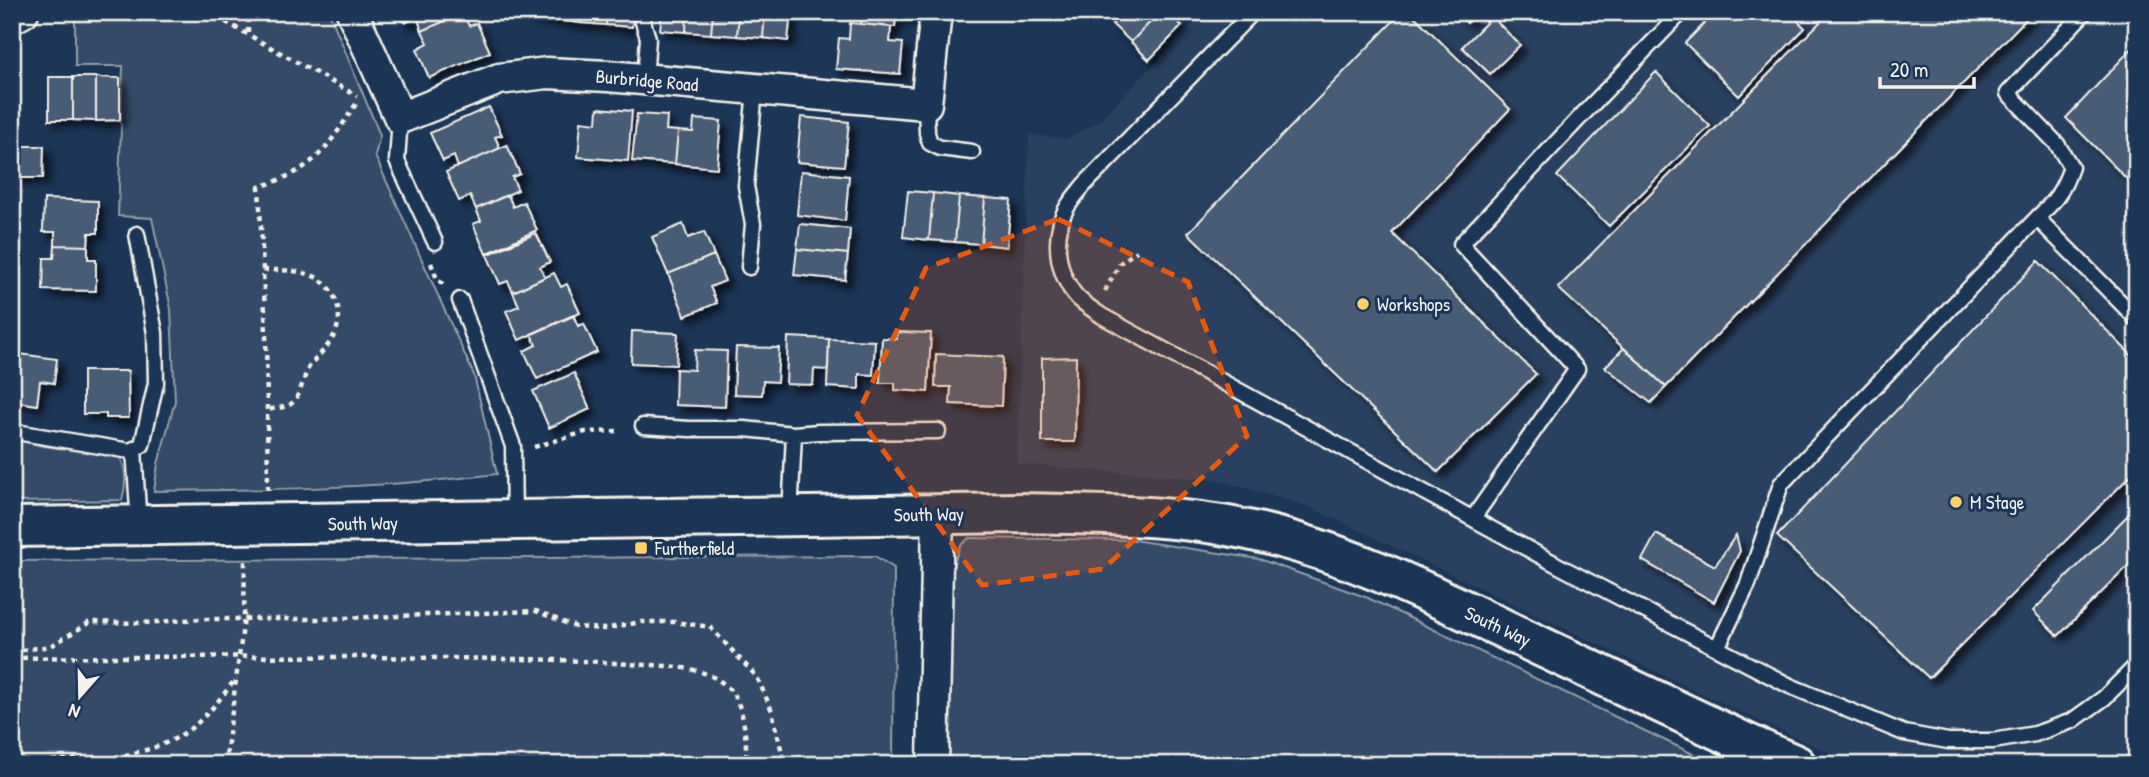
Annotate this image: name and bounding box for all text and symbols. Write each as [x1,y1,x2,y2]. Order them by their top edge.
scale bar [1880,46,1974,90]
text: 20 m [1890,55,1928,84]
street label: Burbridge Road [595,63,700,97]
place label: Workshops [1377,291,1450,317]
marker: Workshops [1355,296,1371,312]
place label: M Stage [1970,489,2025,515]
marker: M Stage [1948,494,1964,510]
street label: South Way [894,500,964,528]
street label: South Way [328,509,398,537]
place label: Furtherfield [654,535,735,561]
marker: Furtherfield [633,540,649,556]
street label: South Way [1461,599,1535,653]
north arrow [46,662,116,732]
text: N [65,698,83,726]

